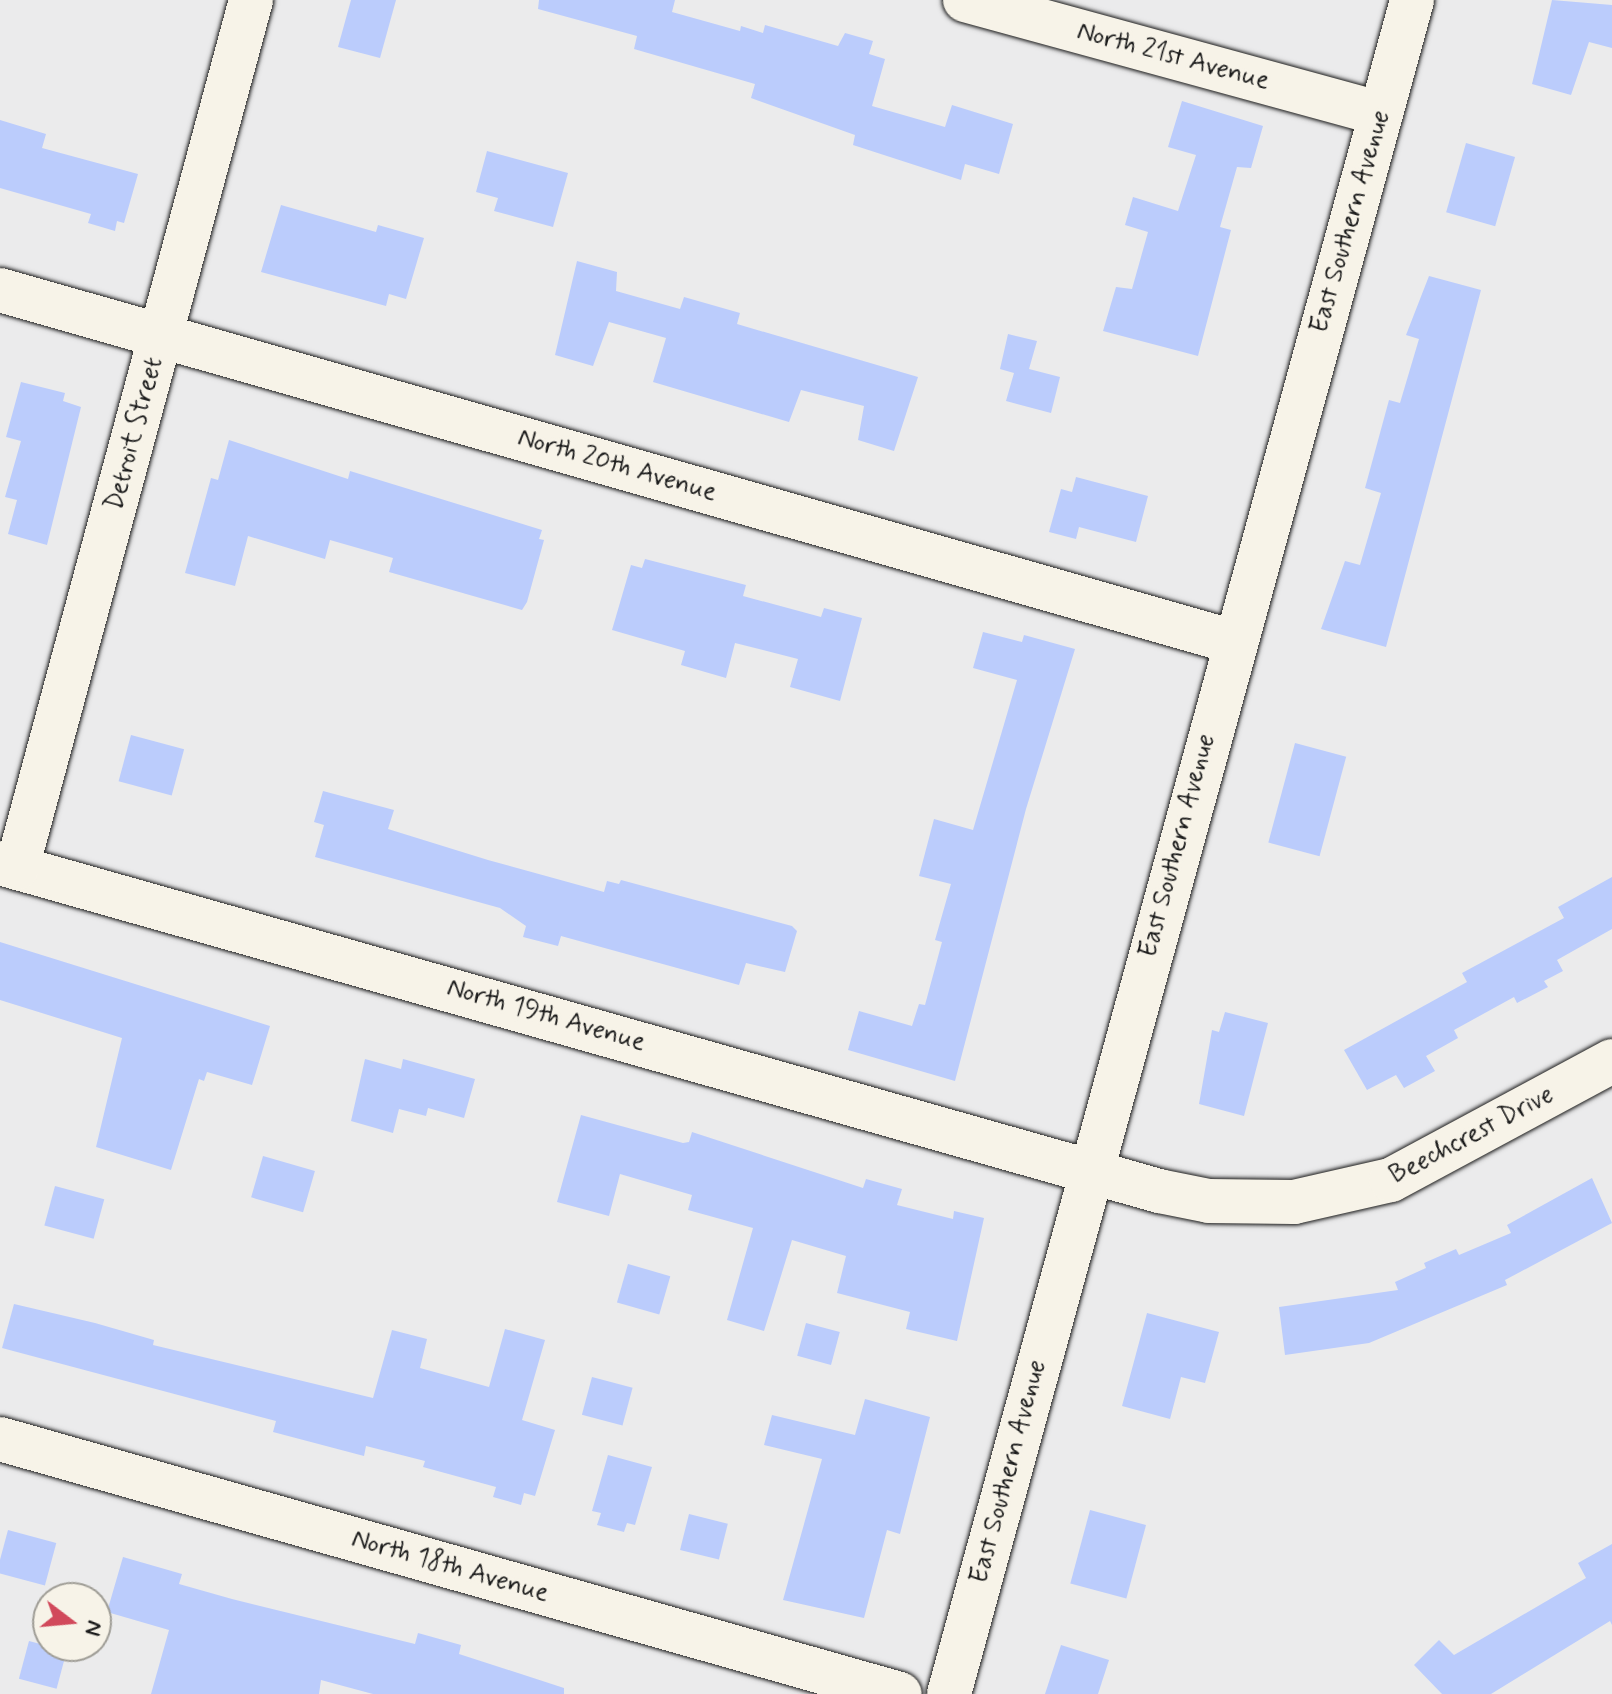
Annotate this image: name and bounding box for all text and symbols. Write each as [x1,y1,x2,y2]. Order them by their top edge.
street label: North 21st Avenue [1073,16,1273,98]
street label: East Southern Avenue [1304,105,1398,339]
street label: Detroit Street [99,352,171,516]
street label: North 20th Avenue [514,423,720,509]
street label: East Southern Avenue [1132,728,1224,964]
street label: North 19th Avenue [443,973,649,1059]
street label: Beechcrest Drive [1385,1080,1559,1192]
street label: East Southern Avenue [963,1354,1055,1590]
street label: North 18th Avenue [348,1524,552,1610]
north arrow [32,1582,112,1662]
text: N [78,1617,109,1639]

